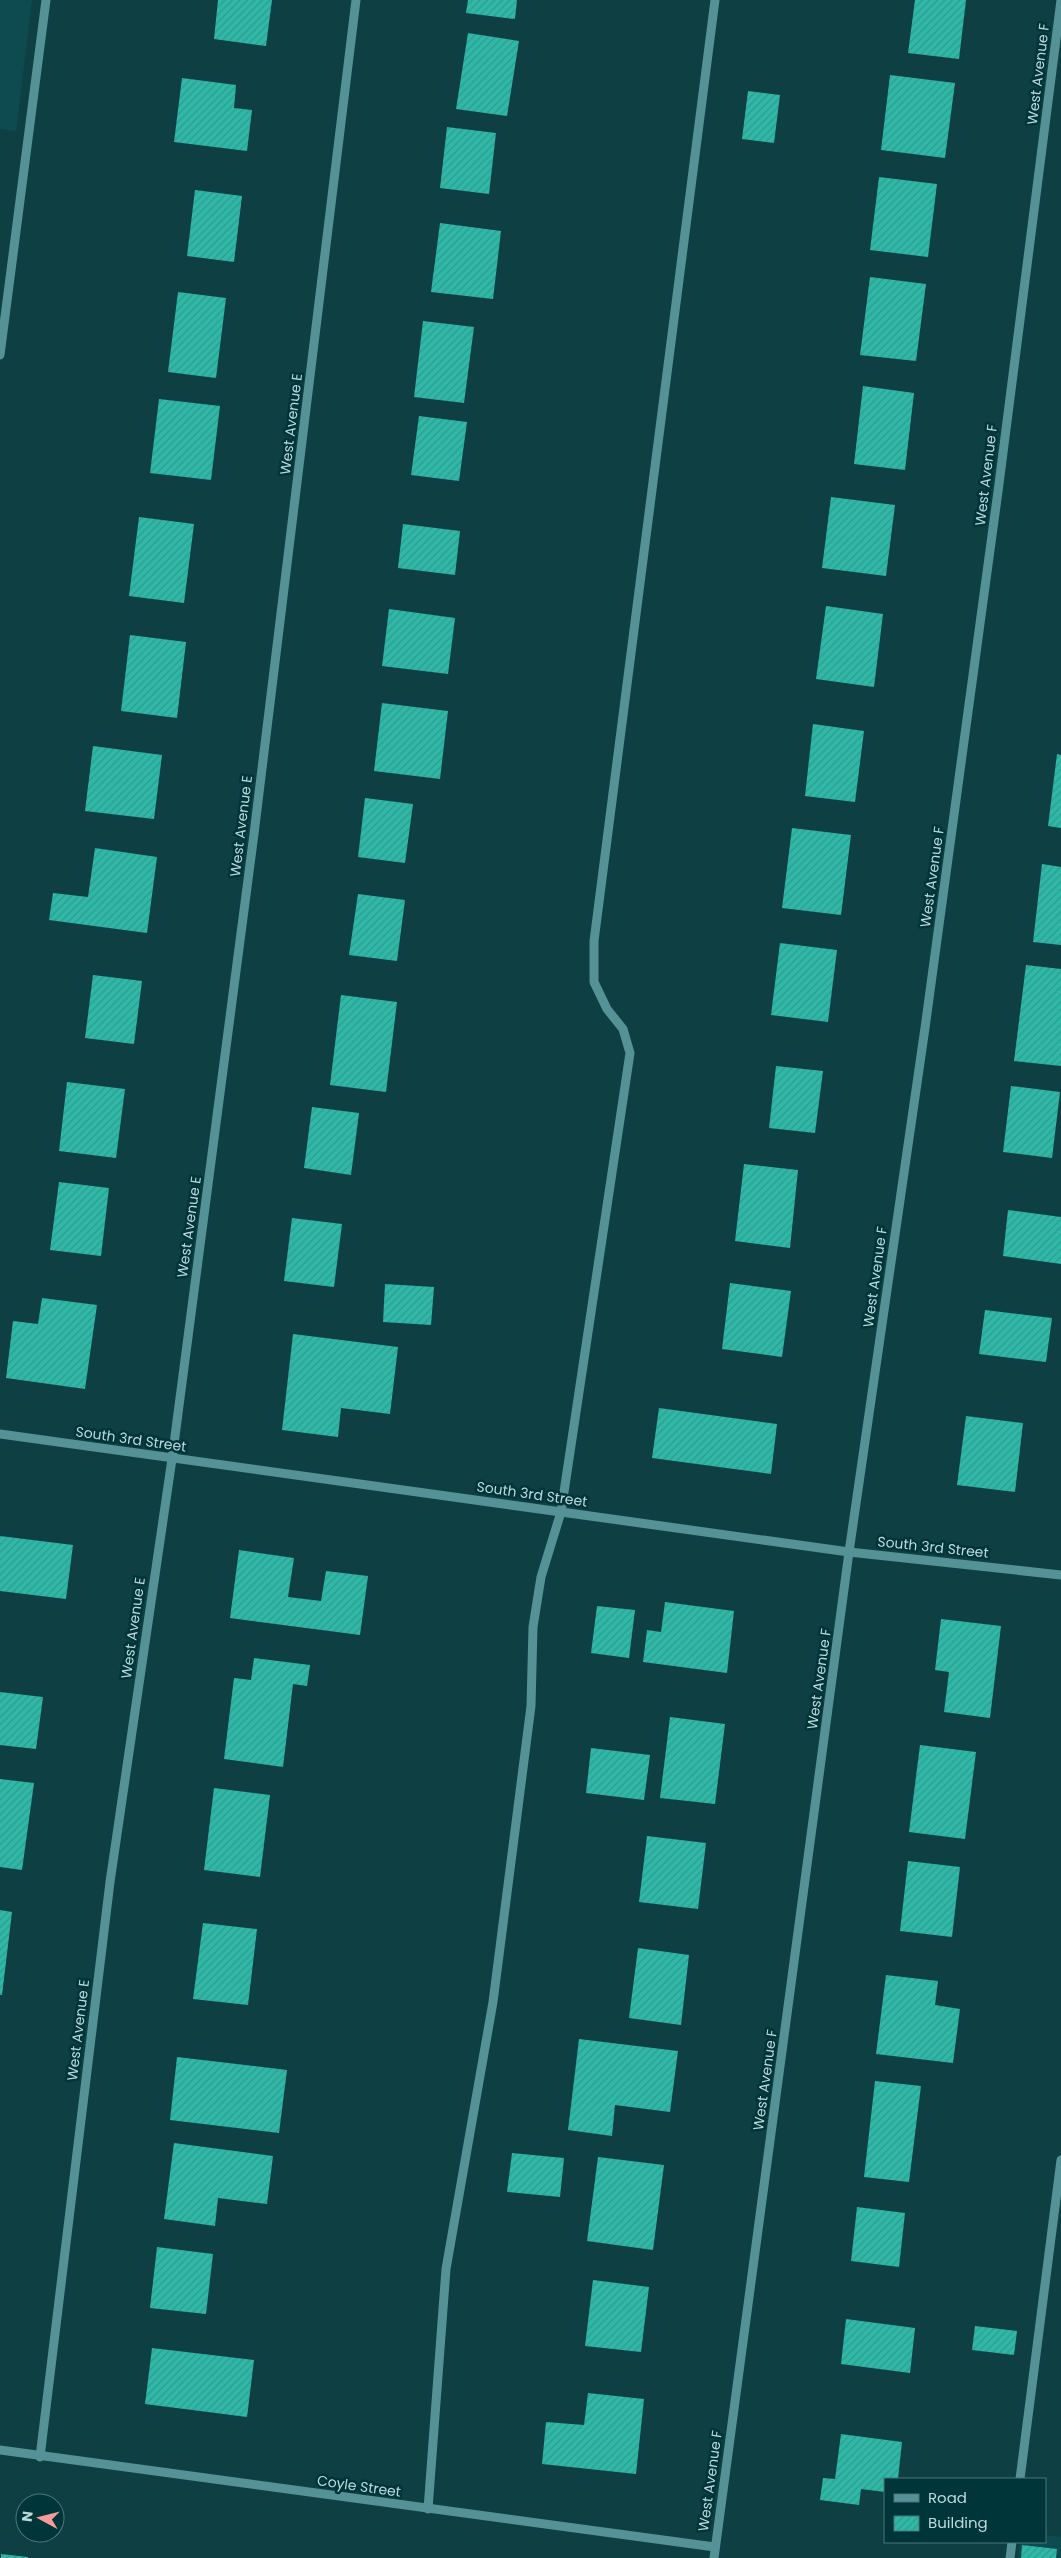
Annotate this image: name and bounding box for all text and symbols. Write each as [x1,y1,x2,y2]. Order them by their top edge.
street label: West Avenue F [1022,22,1054,126]
street label: West Avenue E [275,372,307,476]
street label: West Avenue F [970,423,1002,527]
street label: West Avenue E [225,774,257,878]
street label: West Avenue F [915,825,949,929]
street label: West Avenue E [172,1175,206,1279]
street label: West Avenue F [858,1225,892,1329]
street label: South 3rd Street [74,1421,188,1457]
street label: South 3rd Street [475,1476,589,1512]
street label: South 3rd Street [876,1531,990,1563]
street label: West Avenue E [116,1576,150,1680]
street label: West Avenue F [802,1627,836,1731]
street label: West Avenue E [62,1978,94,2082]
street label: West Avenue F [748,2028,782,2132]
street label: West Avenue F [693,2429,727,2533]
street label: Coyle Street [316,2470,402,2502]
legend [884,2478,1046,2543]
text: Road [928,2487,967,2508]
north arrow [15,2493,65,2543]
text: N [17,2510,38,2523]
text: Building [928,2512,988,2533]

